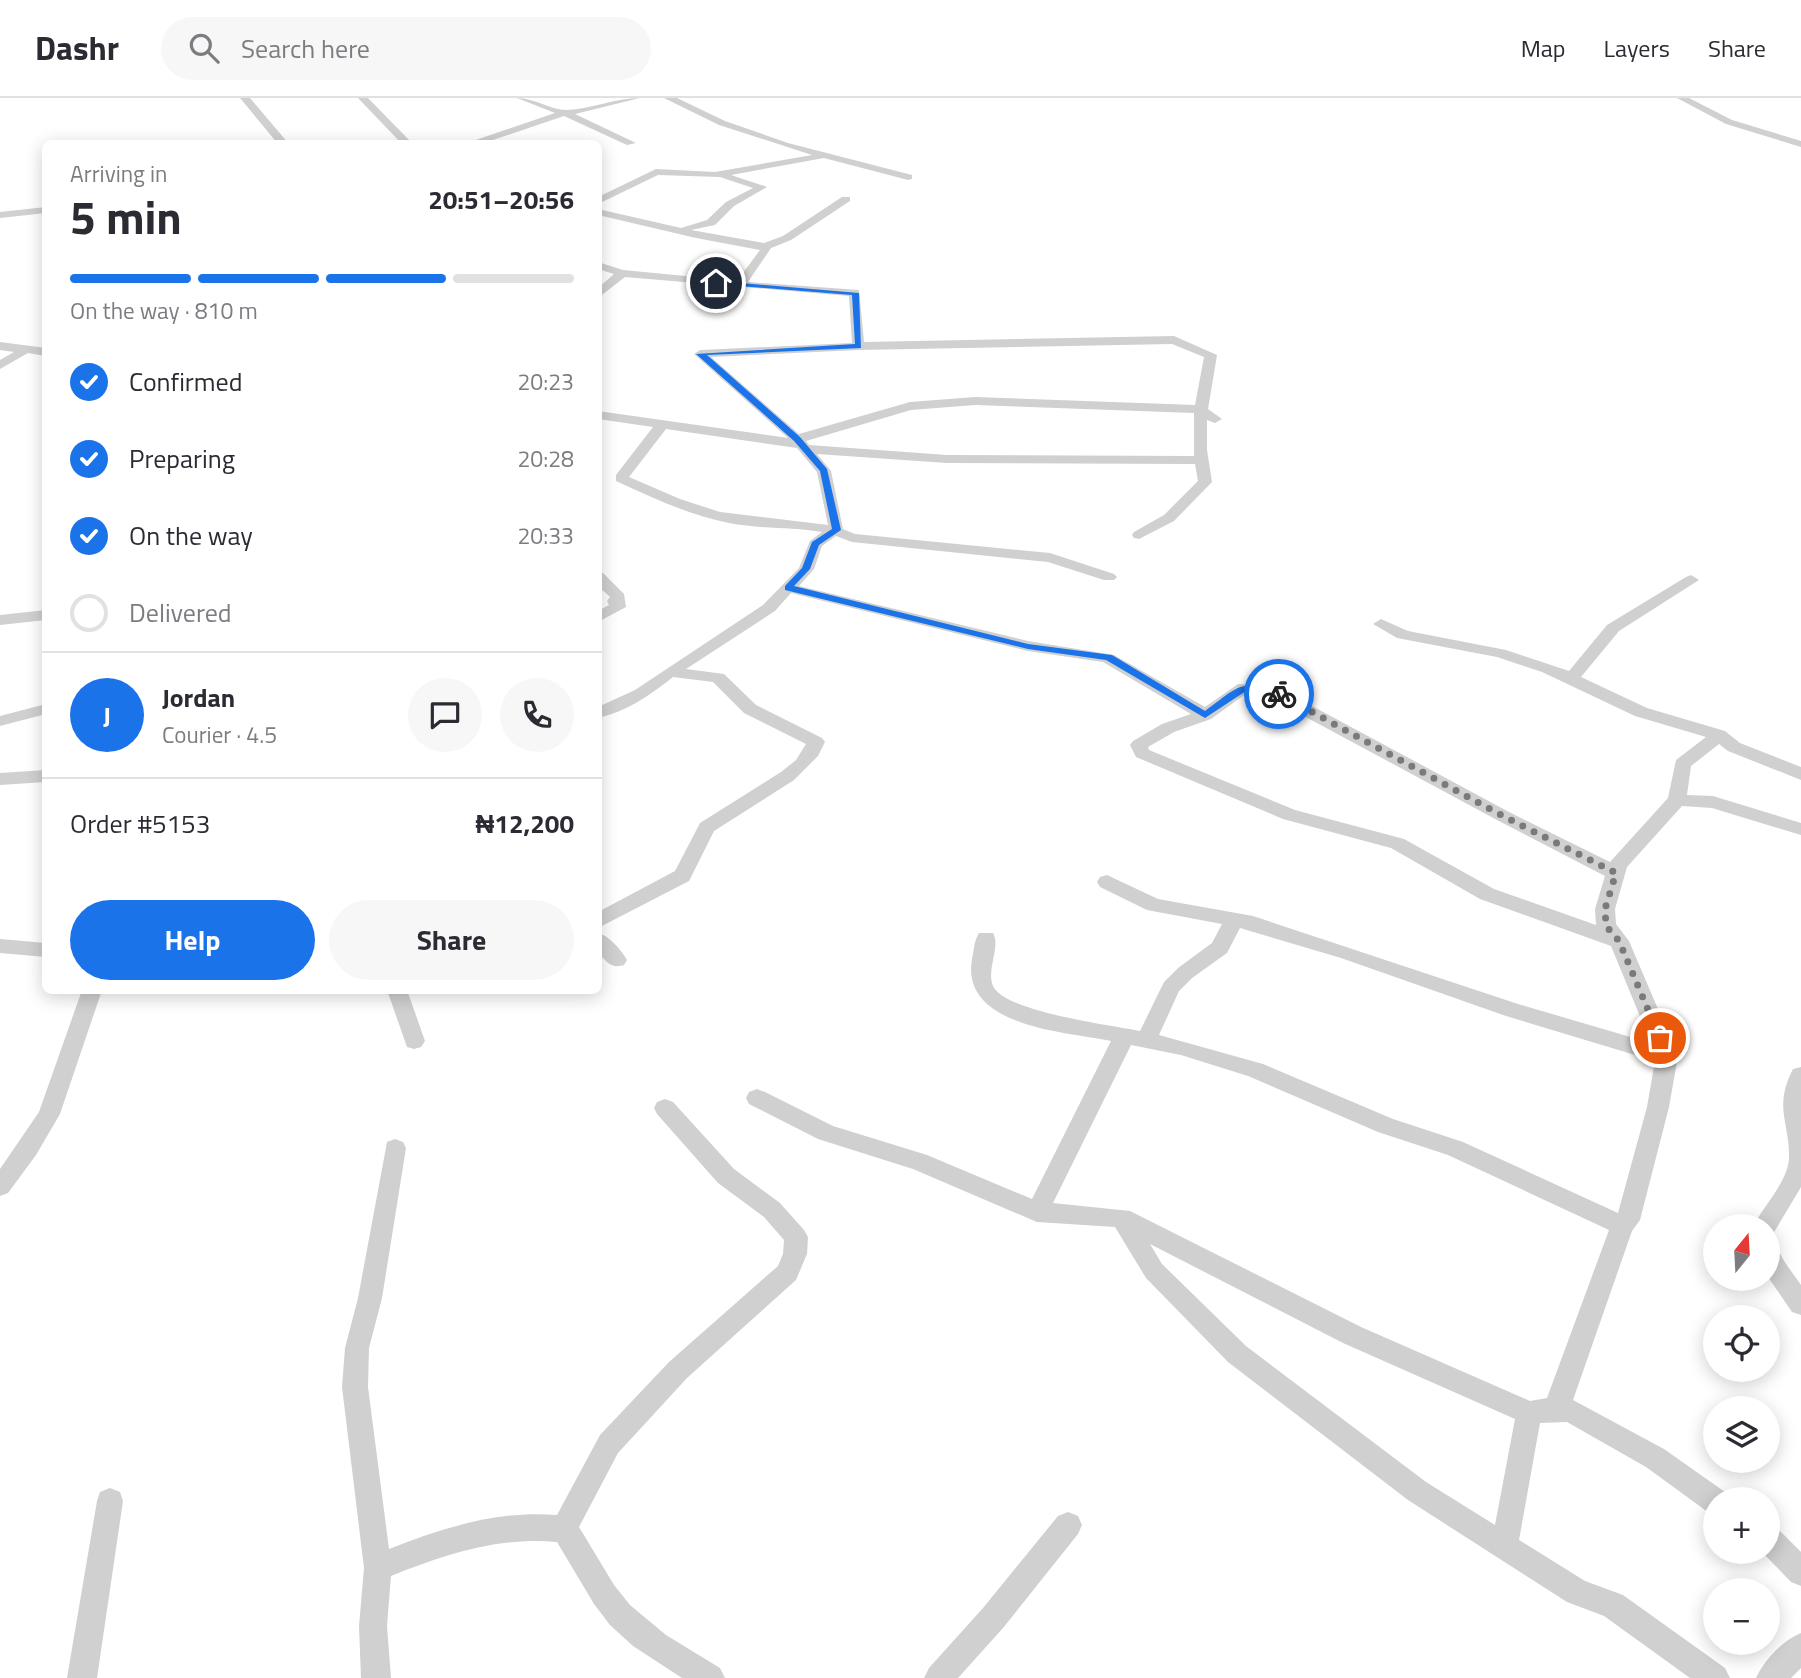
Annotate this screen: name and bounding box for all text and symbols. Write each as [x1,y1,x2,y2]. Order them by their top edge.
search box [161,17,651,80]
text: Dashr [35,23,119,73]
icon: search [185,29,223,67]
text: Search here [241,29,370,68]
text: Map [1521,30,1566,66]
text: Layers [1604,30,1670,66]
text: Share [1708,30,1766,66]
text: Arriving in [70,156,167,191]
text: 20:51–20:56 [428,180,574,219]
text: 5 min [70,182,182,252]
pin [686,253,746,313]
icon: home [697,264,735,302]
text: On the way · 810 m [70,293,258,328]
text: Confirmed [129,362,243,401]
icon: check [70,363,108,401]
text: 20:23 [517,364,574,399]
text: Preparing [129,439,235,478]
icon: check [70,440,108,478]
text: 20:28 [517,441,574,476]
text: On the way [129,516,253,555]
icon: check [70,517,108,555]
text: 20:33 [517,518,574,553]
text: Delivered [129,593,232,632]
courier [1244,659,1314,729]
icon: bike [1260,675,1298,713]
text: Jordan [162,678,235,717]
button: chat [408,678,482,752]
button: phone [500,678,574,752]
text: J [103,696,111,735]
text: Courier · 4.5 [162,717,277,752]
text: Order #5153 [70,804,210,843]
text: ₦12,200 [476,804,574,843]
button: Help [70,900,315,980]
button: Share [329,900,574,980]
pin [1630,1008,1690,1068]
icon: bag [1641,1019,1679,1057]
north arrow [1703,1214,1780,1292]
map controls [1703,1214,1780,1655]
button: locate [1703,1305,1780,1382]
button: layers [1703,1396,1780,1473]
button: + [1703,1487,1780,1564]
button: − [1703,1578,1780,1655]

